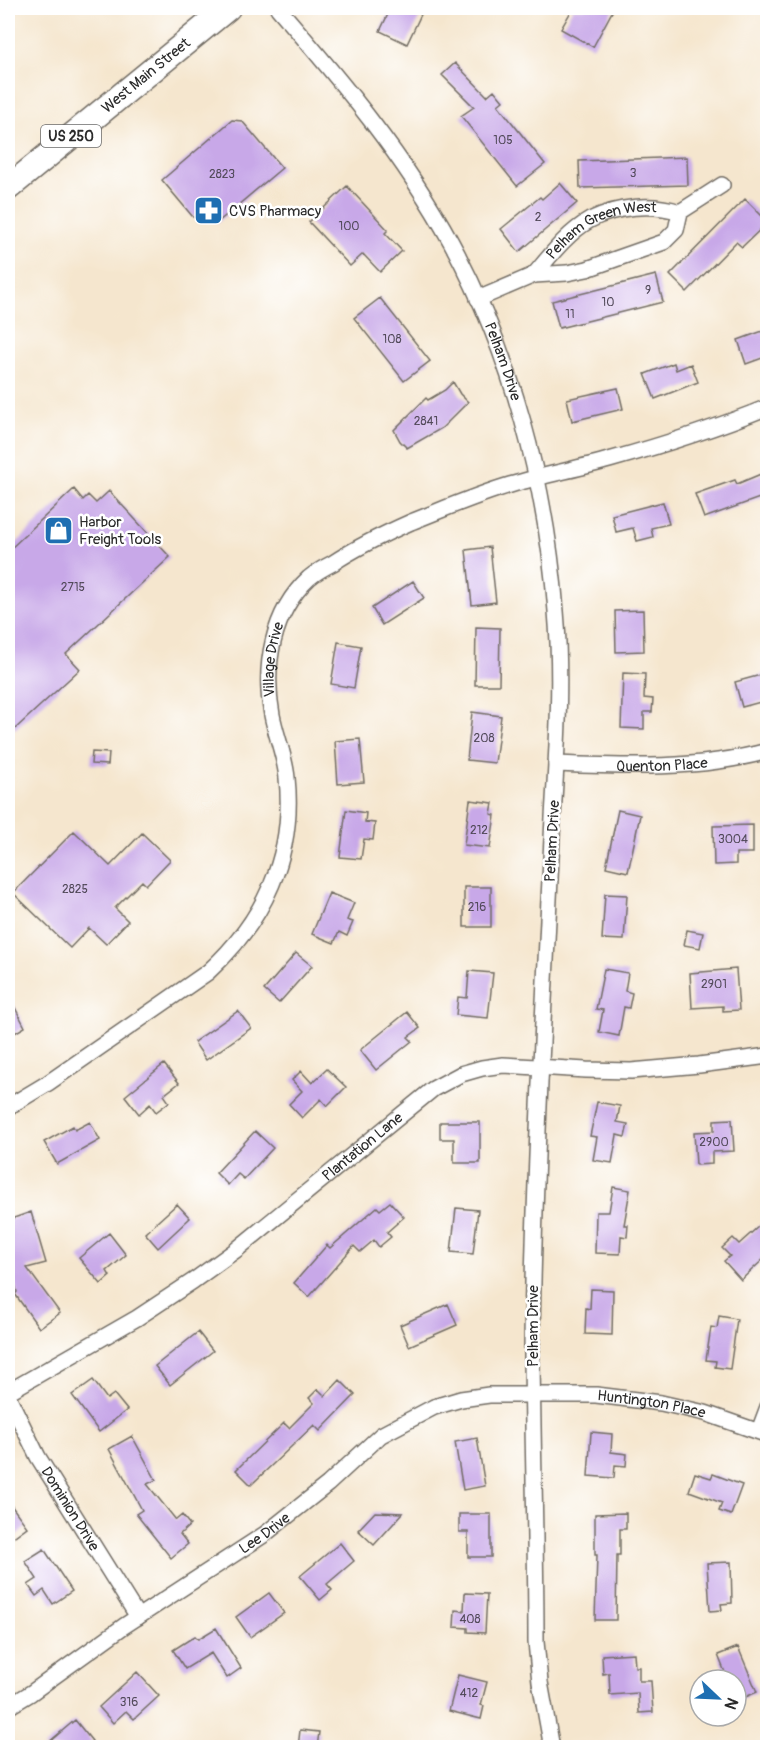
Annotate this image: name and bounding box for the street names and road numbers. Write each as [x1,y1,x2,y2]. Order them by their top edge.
street label: West Main Street [98,33,195,118]
road number: US 250 [41,125,101,147]
street label: Pelham Green West [542,198,658,264]
street label: Pelham Drive [480,320,525,404]
street label: Village Drive [260,619,289,698]
street label: Quenton Place [616,753,709,776]
street label: Pelham Drive [541,799,564,882]
street label: Plantation Lane [318,1108,407,1186]
street label: Pelham Drive [524,1284,543,1367]
street label: Huntington Place [596,1386,708,1423]
street label: Dominion Drive [36,1463,104,1555]
street label: Lee Drive [236,1508,295,1558]

